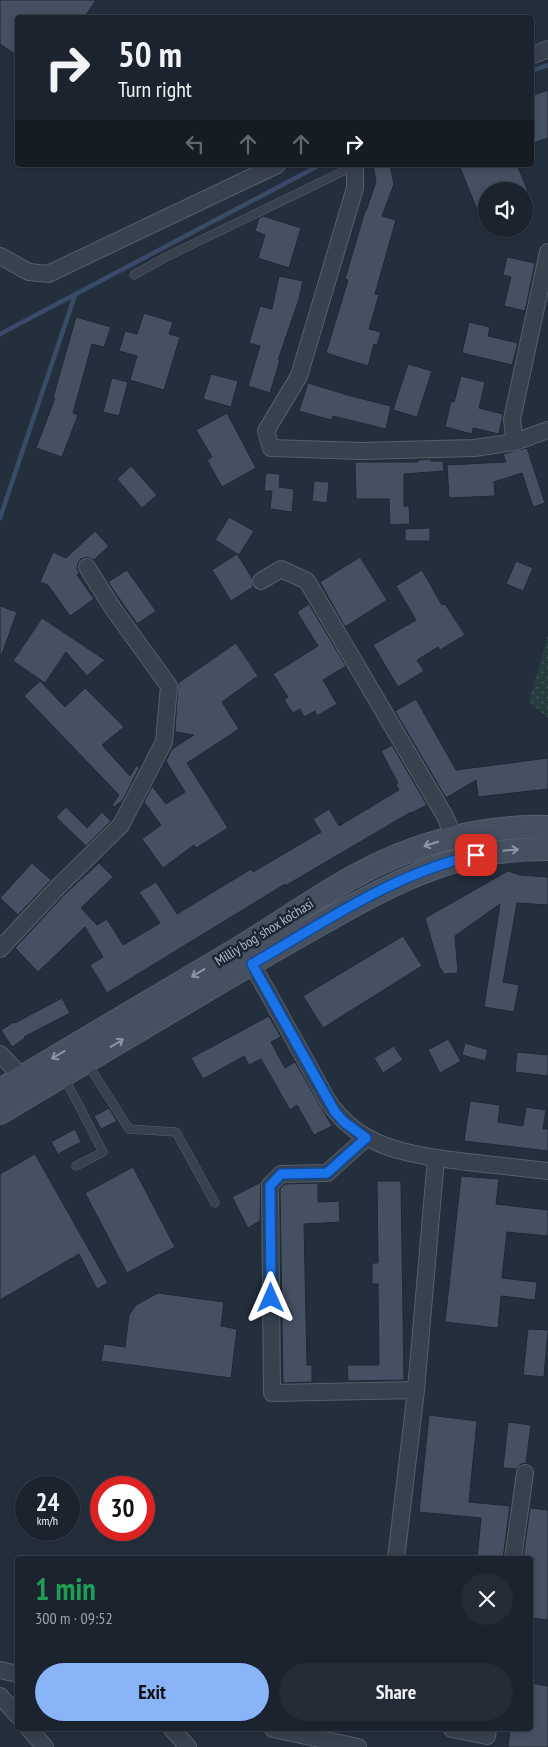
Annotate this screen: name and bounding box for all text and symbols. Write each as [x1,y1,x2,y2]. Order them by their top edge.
text: 50 m [118,31,182,77]
icon: right [35,35,100,100]
text: Turn right [118,75,192,103]
icon: left [181,130,209,158]
icon: ahead [234,130,262,158]
icon: ahead [287,130,315,158]
icon: right [340,130,368,158]
map controls [478,182,533,237]
button: sound [478,182,533,237]
pin [455,834,497,876]
one-way arrow [423,839,439,849]
icon: arrive [462,841,490,869]
one-way arrow [503,845,519,855]
street label: Milliy bog‘ shox ko‘chasi [211,894,317,970]
one-way arrow [191,968,205,978]
one-way arrow [109,1038,124,1047]
one-way arrow [51,1051,65,1061]
position arrow [244,1271,296,1323]
speed limit sign: 30 [90,1476,155,1541]
text: 24 [36,1486,59,1518]
text: km/h [37,1513,58,1528]
text: 1 min [35,1569,96,1608]
button: close [461,1573,513,1625]
text: 300 m · 09:52 [35,1608,113,1628]
button: Exit [35,1663,269,1721]
button: Share [279,1663,513,1721]

